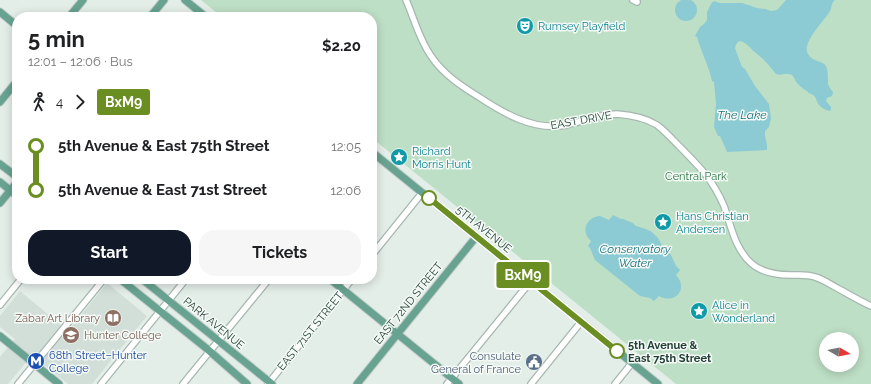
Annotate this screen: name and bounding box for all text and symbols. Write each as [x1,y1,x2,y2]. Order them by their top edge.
theatre icon: Rumsey Playfield [515,16,535,36]
place label: Rumsey Playfield [538,20,625,33]
text: 5 min [28,26,85,52]
text: $2.20 [322,37,361,55]
text: 12:01 – 12:06 · Bus [28,54,133,69]
icon: walk [28,91,50,113]
icon: forward [69,91,91,113]
text: BxM9 [105,94,142,110]
text: 4 [56,95,63,110]
water label: The Lake [717,108,767,122]
street label: EAST DRIVE [550,109,613,132]
text: 5th Avenue & East 75th Street [58,137,269,155]
text: 12:05 [331,139,361,154]
place label: Richard Morris Hunt [412,145,471,171]
place icon: Richard Morris Hunt [389,147,409,167]
park label: Central Park [665,170,727,183]
text: 5th Avenue & East 71st Street [58,181,267,199]
text: 12:06 [330,183,361,198]
unlabelled marker [421,190,437,206]
street label: 5TH AVENUE [453,203,514,256]
place label: Hans Christian Andersen [676,210,749,236]
place icon: Hans Christian Andersen [653,212,673,232]
button: Start [28,230,191,276]
button: Tickets [199,230,361,276]
water label: Conservatory Water [599,242,672,270]
street label: EAST 72ND STREET [371,260,445,347]
line badge: BxM9 [495,262,551,288]
text: BxM9 [504,267,542,283]
street label: EAST 71ST STREET [275,289,346,373]
street label: PARK AVENUE [181,295,247,352]
place label: Alice in Wonderland [712,299,775,325]
place icon: Alice in Wonderland [689,301,709,321]
library icon: Zabar Art Library [103,308,123,328]
place label: Zabar Art Library [15,312,100,325]
school or university icon: Hunter College [61,325,81,345]
place label: Hunter College [84,329,162,342]
north arrow [819,332,859,372]
map controls [819,332,859,372]
place label: 5th Avenue & East 75th Street [628,339,712,365]
marker: 5th Avenue & East 75th Street [609,343,625,359]
place label: 68th Street–Hunter College [49,349,147,375]
place label: Consulate General of France [431,350,522,376]
metro station icon: 68th Street–Hunter College [26,351,46,371]
public building icon: Consulate General of France [524,352,544,372]

